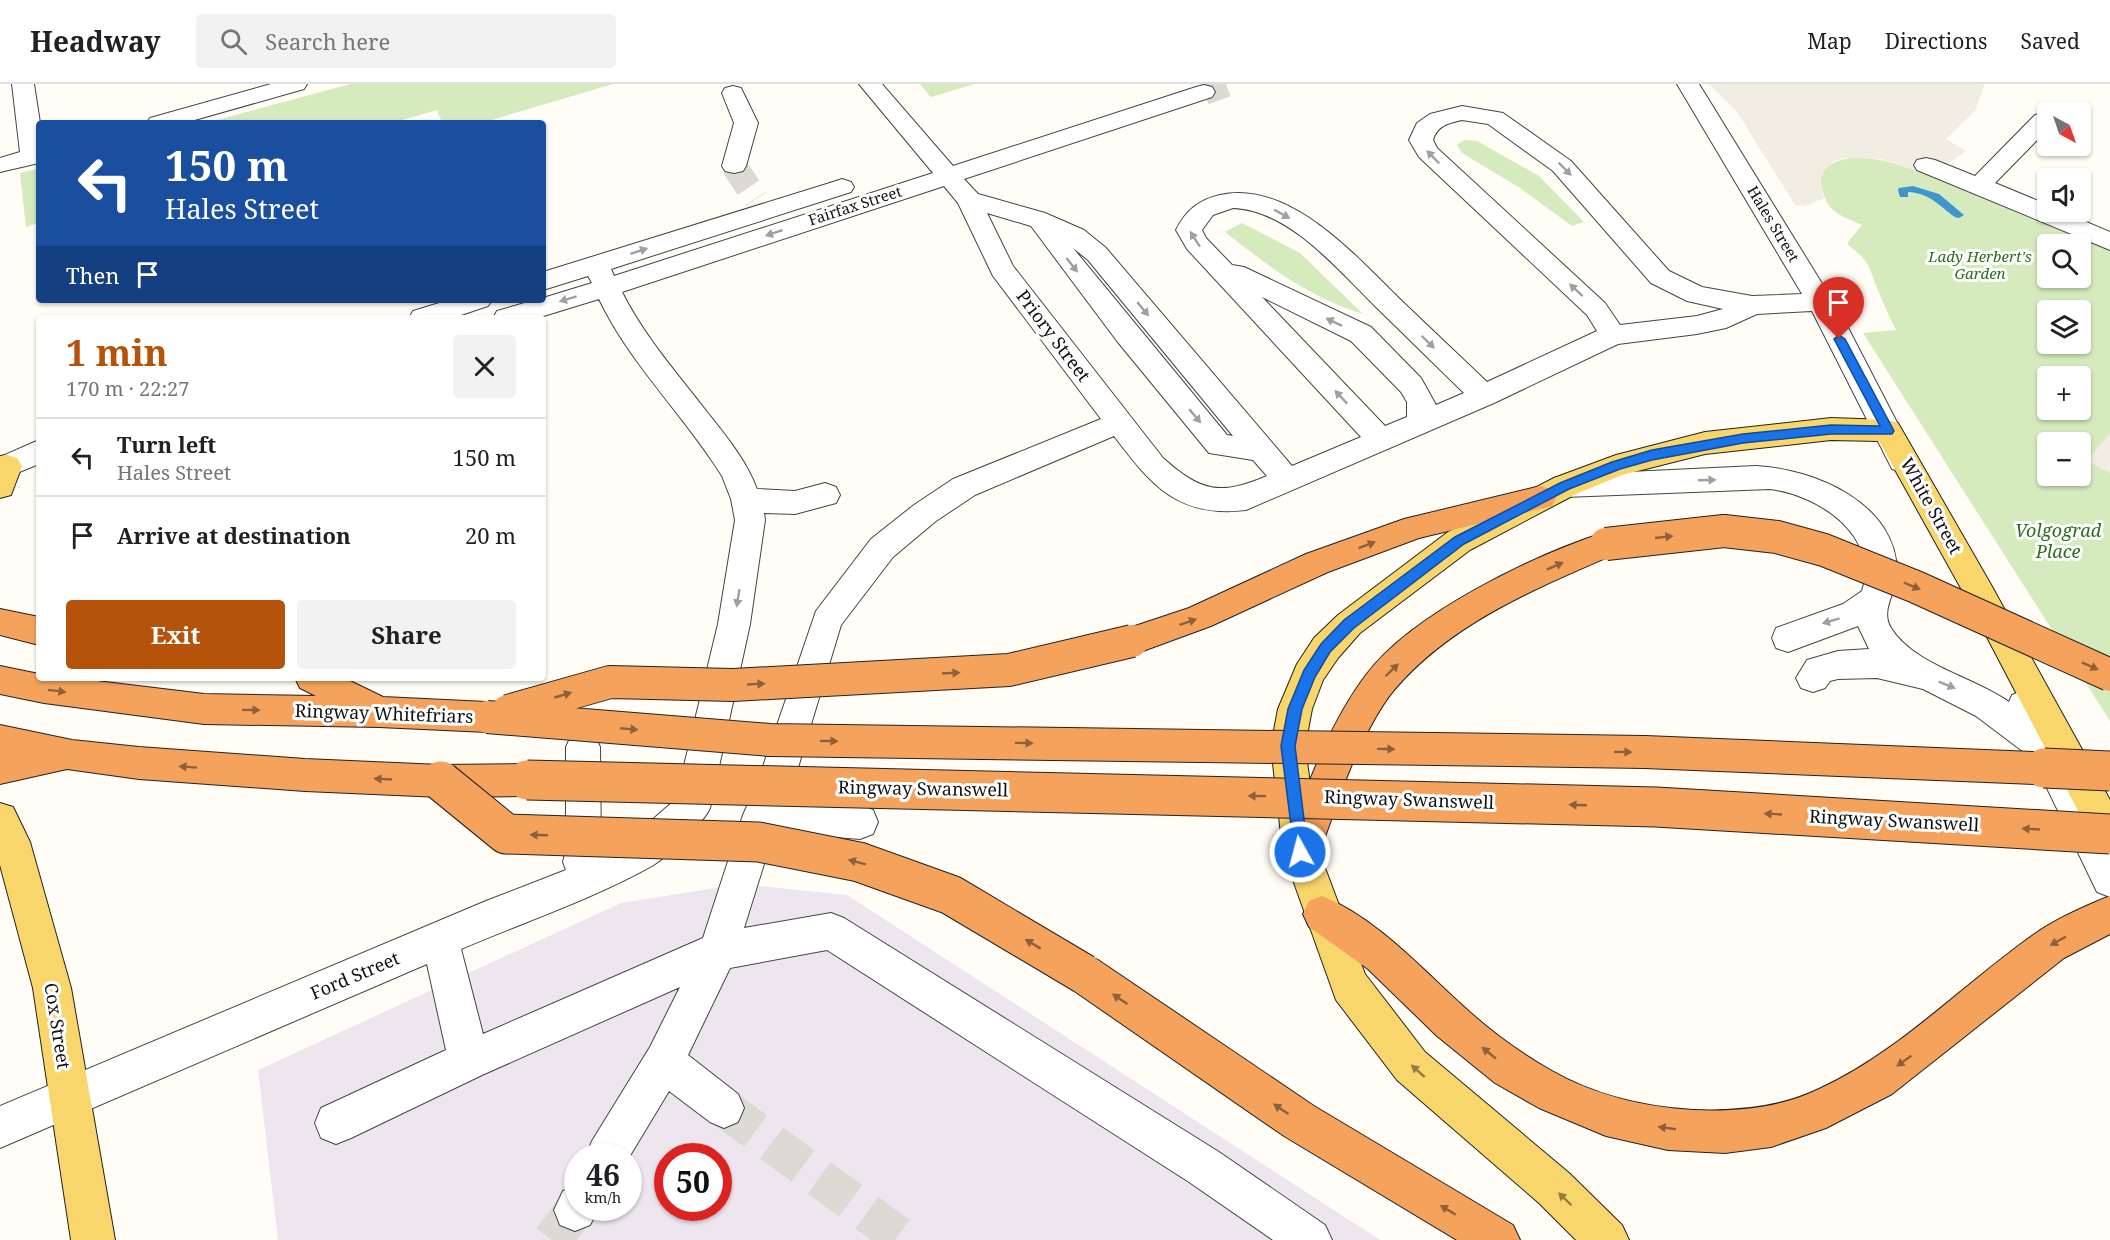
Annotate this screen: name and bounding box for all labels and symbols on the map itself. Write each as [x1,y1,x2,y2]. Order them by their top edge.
north arrow [2037,102,2091,156]
one-way arrow [1426,150,1441,164]
one-way arrow [1557,162,1571,176]
street label: Fairfax Street [805,181,904,230]
street label: Hales Street [1743,182,1804,265]
one-way arrow [1273,209,1290,219]
one-way arrow [765,229,783,238]
one-way arrow [1190,231,1201,247]
one-way arrow [630,246,648,255]
park label: Lady Herbert's Garden [1927,246,2032,283]
one-way arrow [1066,257,1079,273]
pin [1813,277,1864,339]
one-way arrow [1568,283,1583,297]
street label: Priory Street [1011,285,1096,386]
one-way arrow [559,295,577,304]
one-way arrow [1136,301,1149,317]
one-way arrow [1326,317,1343,326]
one-way arrow [1420,334,1434,348]
one-way arrow [1335,391,1349,405]
one-way arrow [1189,408,1202,424]
street label: White Street [1895,453,1968,558]
one-way arrow [1698,476,1717,485]
park label: Volgograd Place [2015,518,2102,563]
one-way arrow [1654,533,1673,542]
one-way arrow [1358,539,1376,549]
one-way arrow [1547,561,1565,571]
one-way arrow [1904,581,1922,591]
one-way arrow [733,588,742,607]
one-way arrow [1179,616,1197,626]
one-way arrow [1822,617,1840,626]
one-way arrow [2081,662,2099,671]
one-way arrow [1385,663,1400,677]
one-way arrow [941,668,960,677]
one-way arrow [747,679,766,688]
one-way arrow [1938,680,1956,690]
one-way arrow [48,686,67,696]
one-way arrow [554,690,572,700]
street label: Ringway Whitefriars [294,698,474,728]
one-way arrow [242,705,261,714]
one-way arrow [619,724,638,733]
one-way arrow [819,736,838,746]
one-way arrow [1014,739,1033,748]
one-way arrow [1377,744,1396,753]
one-way arrow [1614,747,1633,757]
one-way arrow [178,762,197,772]
one-way arrow [373,774,392,783]
street label: Ringway Swanswell [838,775,1009,801]
street label: Ringway Swanswell [1324,784,1495,814]
one-way arrow [1248,792,1267,801]
one-way arrow [1569,800,1588,810]
street label: Ringway Swanswell [1808,804,1980,836]
one-way arrow [1764,809,1783,819]
position arrow [1268,820,1332,884]
one-way arrow [2021,825,2040,834]
one-way arrow [529,831,548,840]
one-way arrow [848,857,867,867]
one-way arrow [2050,936,2066,947]
one-way arrow [1024,939,1041,949]
street label: Ford Street [306,946,403,1005]
street label: Cox Street [39,981,77,1071]
one-way arrow [1113,993,1129,1005]
one-way arrow [1482,1048,1497,1060]
one-way arrow [1897,1055,1913,1067]
one-way arrow [1411,1065,1426,1078]
one-way arrow [1274,1103,1290,1115]
one-way arrow [1657,1124,1676,1133]
speed limit sign: 50 [654,1143,732,1221]
one-way arrow [1558,1193,1573,1206]
one-way arrow [1439,1205,1456,1215]

